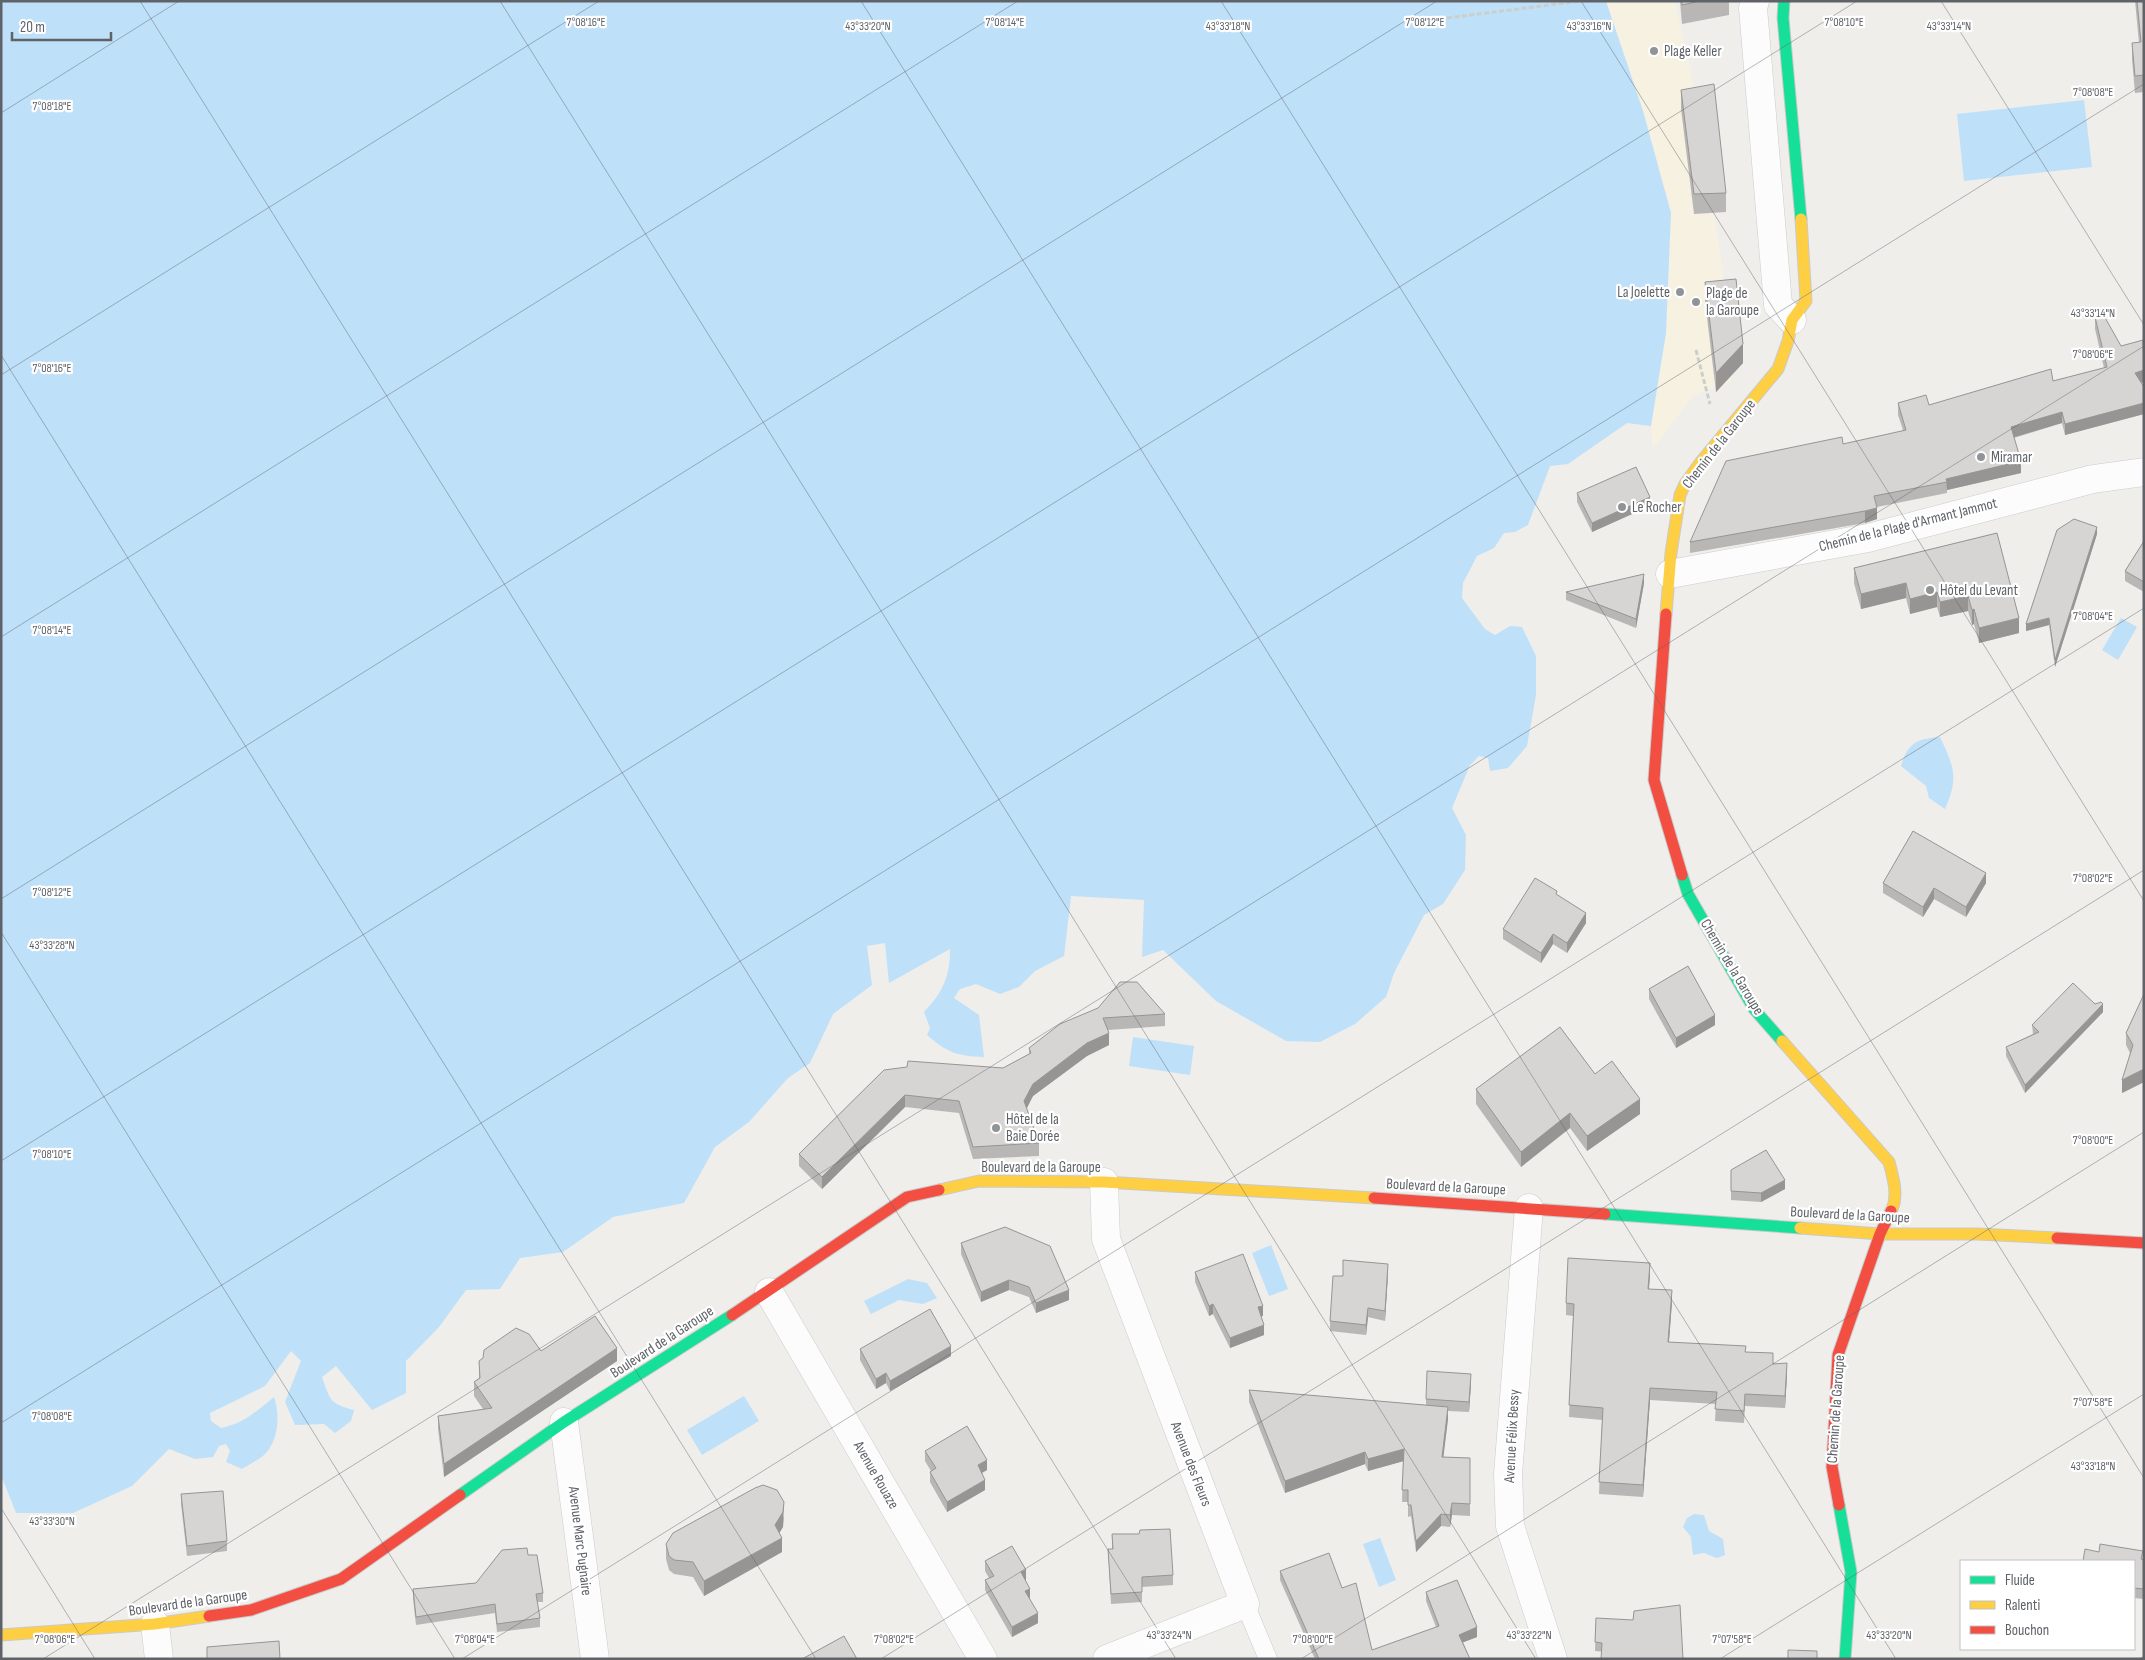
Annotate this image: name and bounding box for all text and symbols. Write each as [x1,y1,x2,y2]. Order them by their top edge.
scale bar [12,10,111,42]
text: 7°08'16"E [566,15,606,30]
text: 7°08'14"E [986,15,1024,30]
text: 7°08'12"E [1406,15,1445,30]
text: 7°08'10"E [1824,15,1864,30]
text: 20 m [20,18,45,37]
text: 43°33'20"N [845,19,891,34]
text: 43°33'18"N [1206,19,1250,34]
text: 43°33'16"N [1567,19,1611,34]
text: 43°33'14"N [1927,19,1971,34]
place label: Plage Keller [1664,42,1722,61]
marker: Plage Keller [1648,45,1660,57]
text: 7°08'08"E [2073,85,2113,100]
text: 7°08'18"E [32,99,72,114]
place label: La Joelette [1617,283,1670,302]
place label: Plage de la Garoupe [1706,284,1759,320]
marker: La Joelette [1674,286,1686,298]
marker: Plage de la Garoupe [1690,296,1702,308]
text: 43°33'14"N [2071,306,2115,321]
text: 7°08'06"E [2073,347,2113,362]
text: 7°08'16"E [32,361,72,376]
street label: Chemin de la Garoupe [1678,395,1760,493]
place label: Miramar [1991,448,2033,467]
marker: Miramar [1975,451,1987,463]
street label: Chemin de la Plage d'Armant Jammot [1817,494,2000,556]
place label: Le Rocher [1632,498,1682,517]
marker: Le Rocher [1616,501,1628,513]
place label: Hôtel du Levant [1940,581,2019,600]
marker: Hôtel du Levant [1924,584,1936,596]
text: 7°08'04"E [2073,609,2113,624]
text: 7°08'14"E [33,623,71,638]
text: 7°08'02"E [2073,871,2113,886]
text: 7°08'12"E [33,885,72,900]
street label: Chemin de la Garoupe [1696,916,1768,1018]
text: 43°33'28"N [29,938,75,953]
place label: Hôtel de la Baie Dorée [1006,1110,1059,1146]
marker: Hôtel de la Baie Dorée [990,1122,1002,1134]
text: 7°08'00"E [2073,1133,2113,1148]
text: 7°08'10"E [32,1147,72,1162]
street label: Boulevard de la Garoupe [981,1158,1101,1177]
street label: Boulevard de la Garoupe [1386,1174,1506,1200]
street label: Boulevard de la Garoupe [1790,1202,1910,1228]
street label: Boulevard de la Garoupe [607,1301,717,1383]
street label: Chemin de la Garoupe [1823,1354,1849,1464]
street label: Avenue Félix Bessy [1500,1389,1524,1484]
text: 7°07'58"E [2073,1395,2113,1410]
text: 7°08'08"E [32,1409,72,1424]
street label: Avenue des Fleurs [1166,1418,1216,1509]
street label: Avenue Rouaze [848,1437,903,1512]
text: 43°33'18"N [2071,1459,2115,1474]
street label: Avenue Marc Pugnaire [564,1484,596,1597]
text: 43°33'30"N [29,1514,75,1529]
legend [1960,1560,2135,1650]
text: Fluide [2005,1571,2035,1590]
street label: Boulevard de la Garoupe [127,1585,249,1621]
text: Ralenti [2005,1596,2040,1615]
text: Bouchon [2005,1621,2049,1640]
text: 43°33'24"N [1146,1628,1192,1643]
text: 43°33'22"N [1506,1628,1552,1643]
text: 43°33'20"N [1866,1628,1912,1643]
text: 7°08'06"E [35,1632,75,1647]
text: 7°08'04"E [455,1632,495,1647]
text: 7°08'02"E [874,1632,914,1647]
text: 7°08'00"E [1293,1632,1333,1647]
text: 7°07'58"E [1712,1632,1752,1647]

